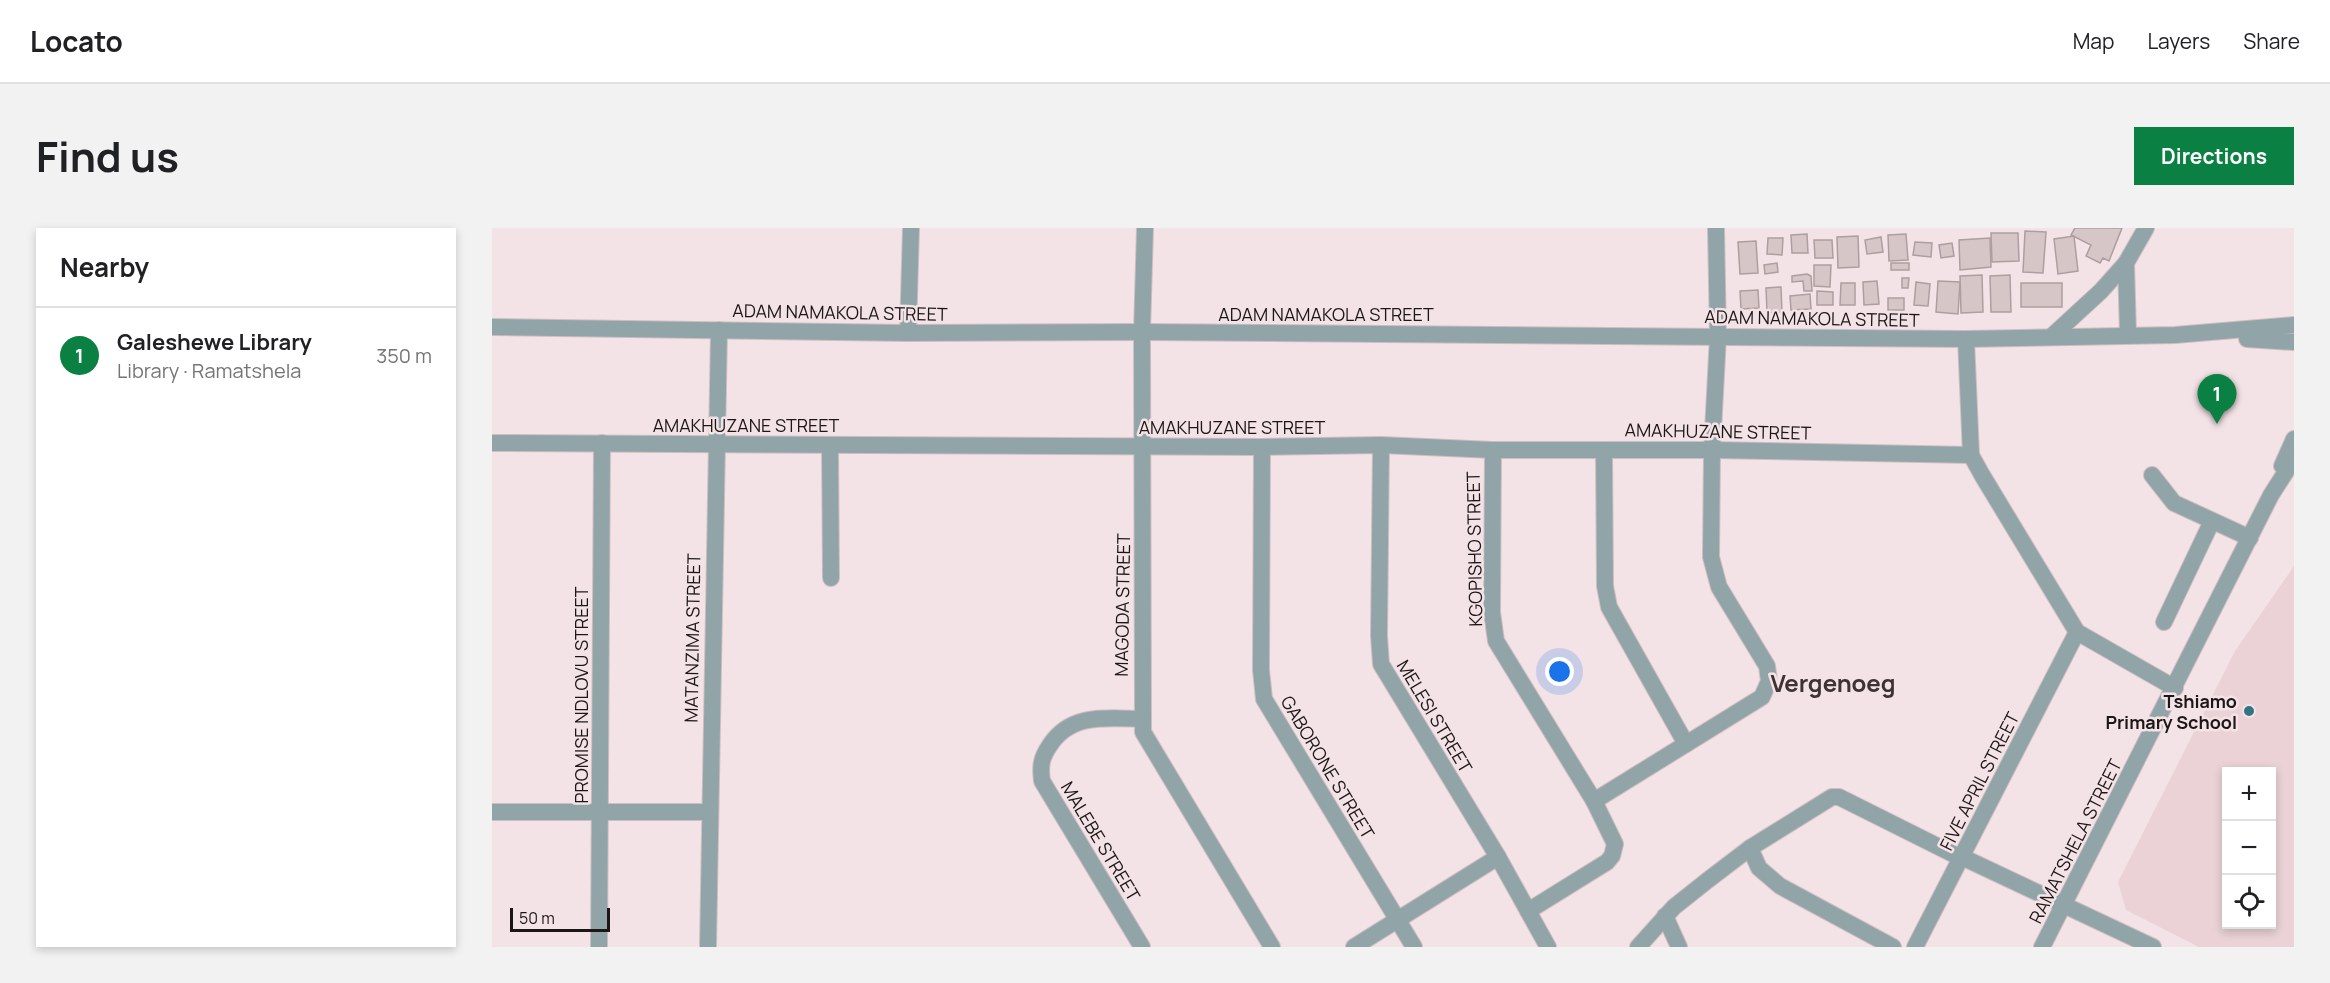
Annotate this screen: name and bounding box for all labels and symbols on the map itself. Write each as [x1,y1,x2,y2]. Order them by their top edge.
street label: ADAM NAMAKOLA STREET [732,298,948,326]
street label: ADAM NAMAKOLA STREET [1218,302,1434,326]
street label: ADAM NAMAKOLA STREET [1704,304,1920,332]
pin: 1 [2198,374,2236,424]
street label: AMAKHUZANE STREET [653,413,840,437]
street label: AMAKHUZANE STREET [1139,415,1326,439]
street label: AMAKHUZANE STREET [1624,417,1812,445]
street label: KGOPISHO STREET [1461,471,1487,627]
street label: MAGODA STREET [1109,533,1135,677]
street label: MATANZIMA STREET [679,553,705,723]
street label: PROMISE NDLOVU STREET [569,586,593,803]
street label: MELESI STREET [1392,655,1478,777]
your location [1545,657,1574,686]
district label: Vergenoeg [1770,666,1896,699]
place label: Tshiamo Primary School [2105,689,2237,734]
street label: GABORONE STREET [1276,691,1380,843]
marker: Tshiamo Primary School [2242,704,2256,718]
street label: FIVE APRIL STREET [1934,708,2024,854]
street label: RAMATSHELA STREET [2023,755,2127,927]
street label: MALEBE STREET [1056,777,1146,905]
scale bar [510,905,610,932]

